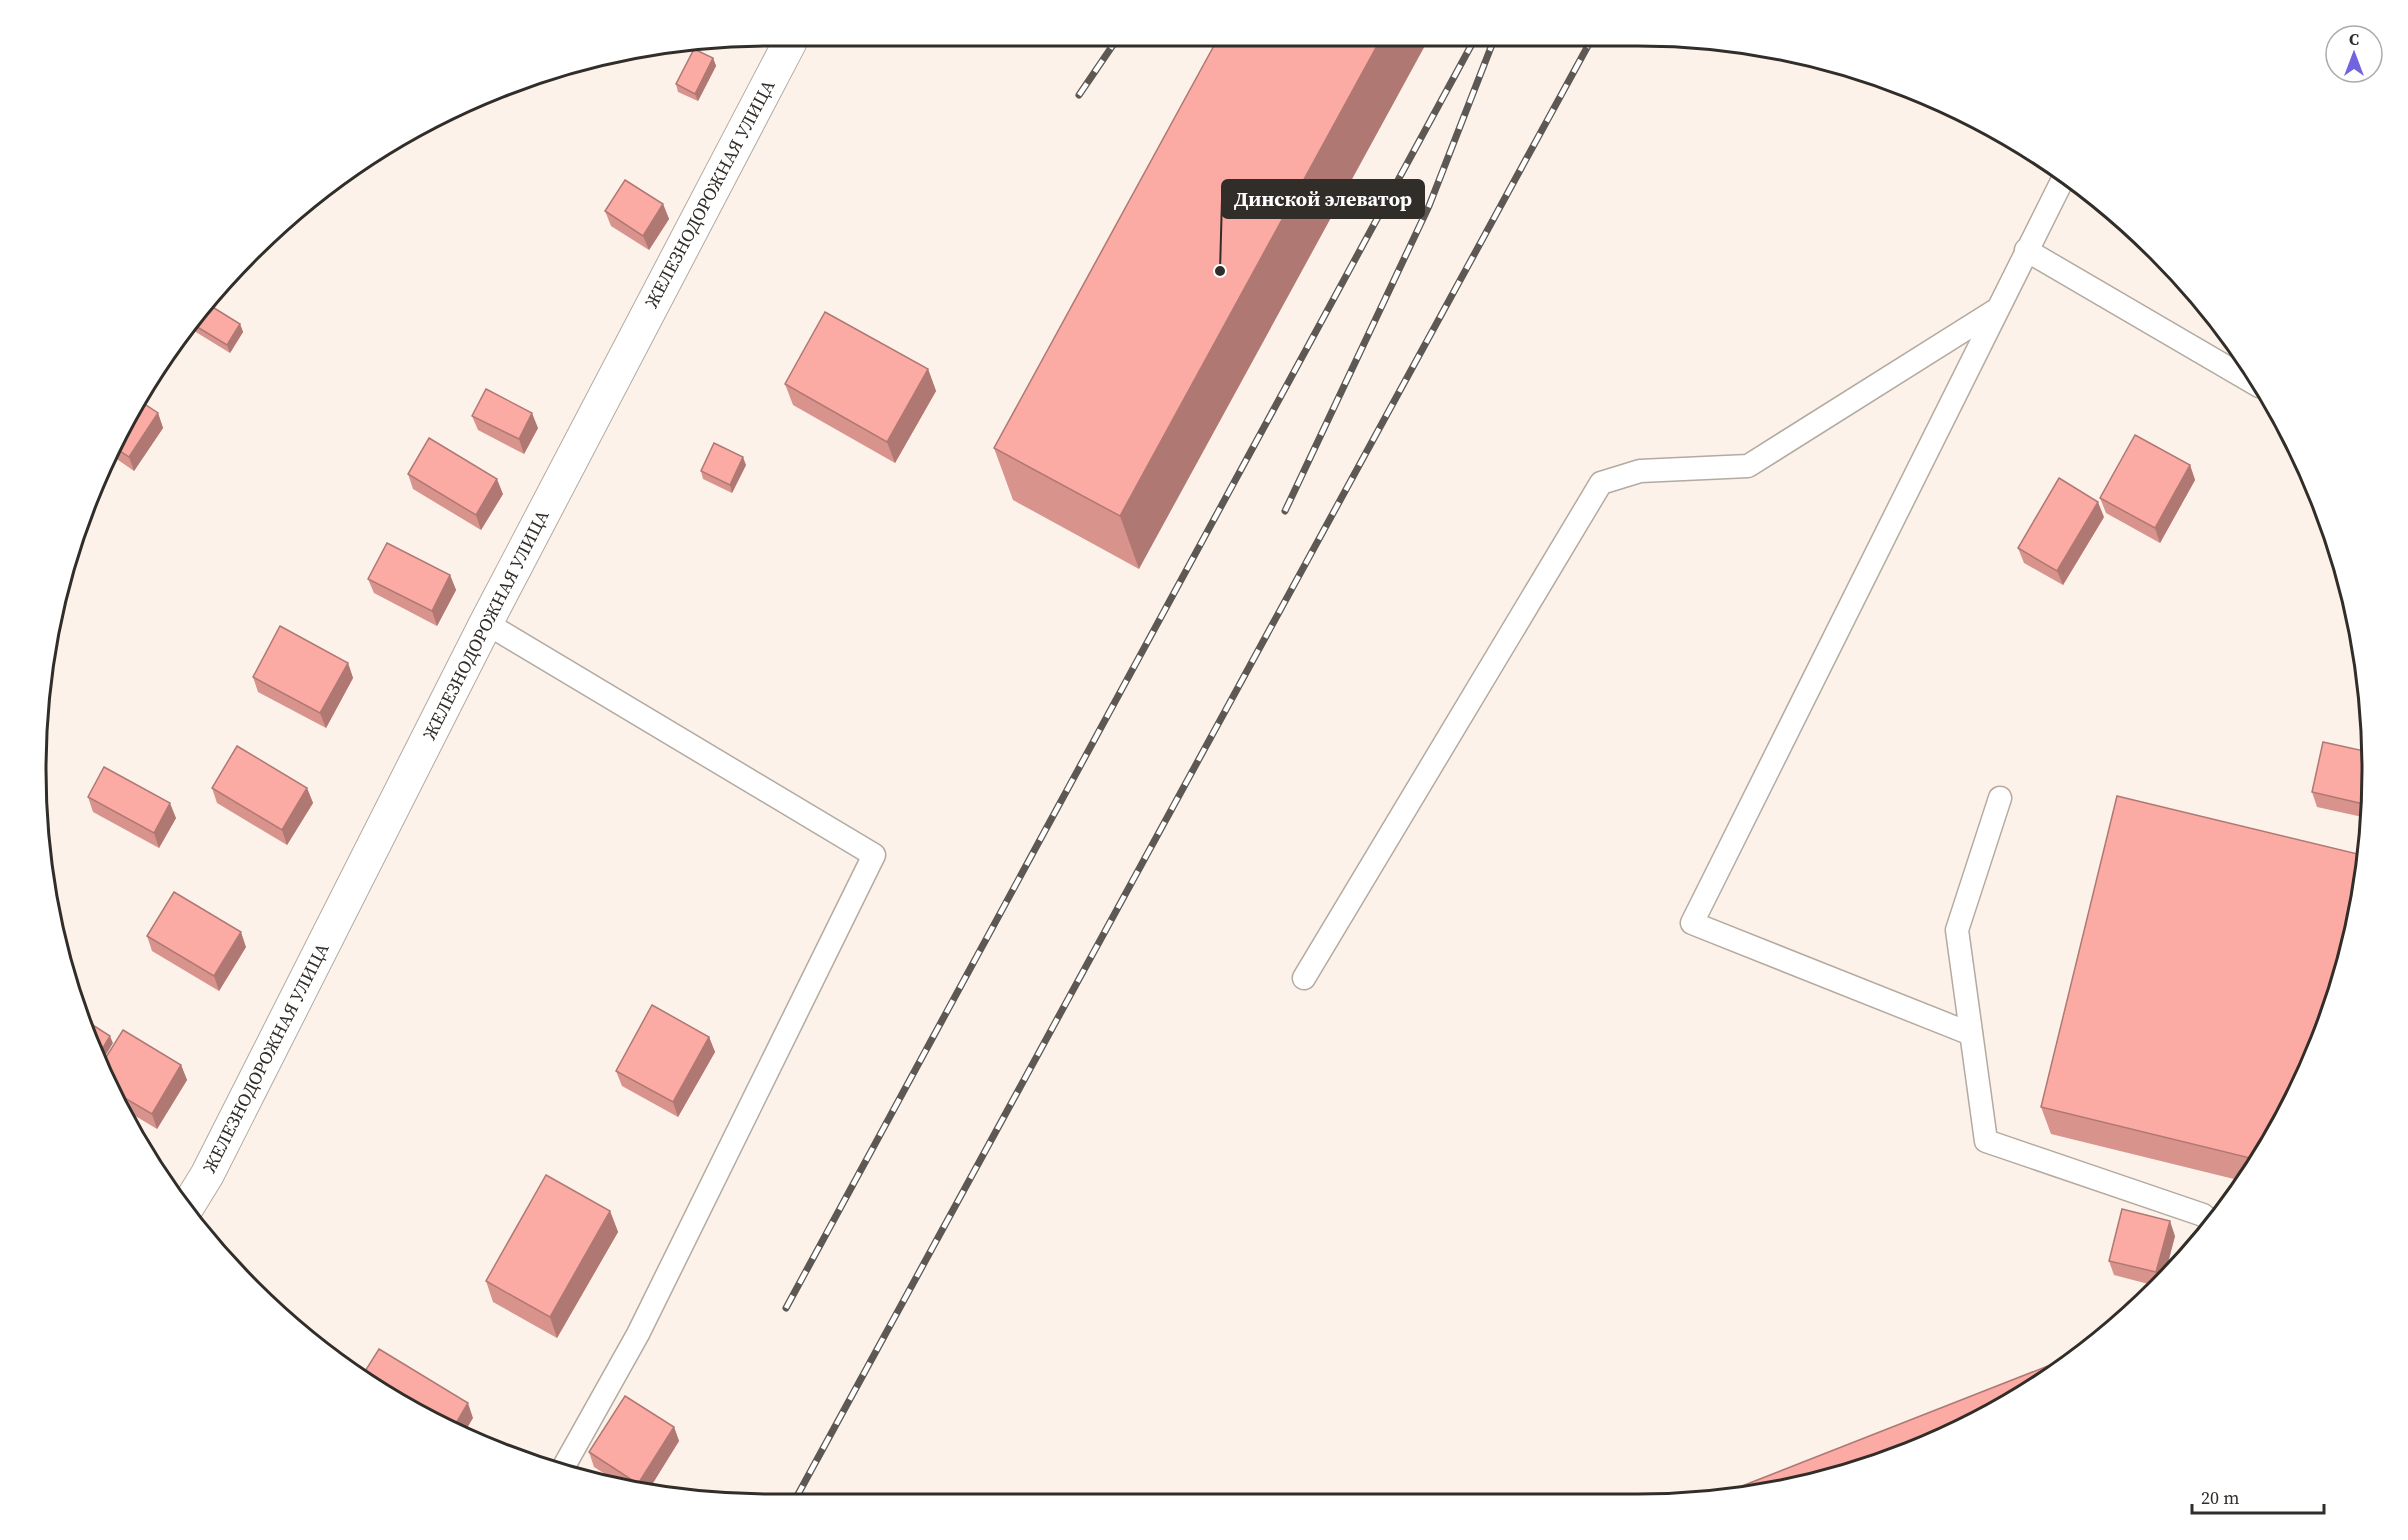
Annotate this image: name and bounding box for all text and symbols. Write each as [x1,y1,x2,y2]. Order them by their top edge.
north arrow [2324,24,2384,84]
text: С [2349,28,2359,50]
street label: ЖЕЛЕЗНОДОРОЖНАЯ УЛИЦА [639,75,780,312]
callout: Динской элеватор [1222,180,1424,218]
text: Динской элеватор [1234,185,1412,213]
street label: ЖЕЛЕЗНОДОРОЖНАЯ УЛИЦА [417,505,555,744]
street label: ЖЕЛЕЗНОДОРОЖНАЯ УЛИЦА [197,938,335,1177]
scale bar [2192,1477,2324,1515]
text: 20 m [2201,1485,2239,1510]

